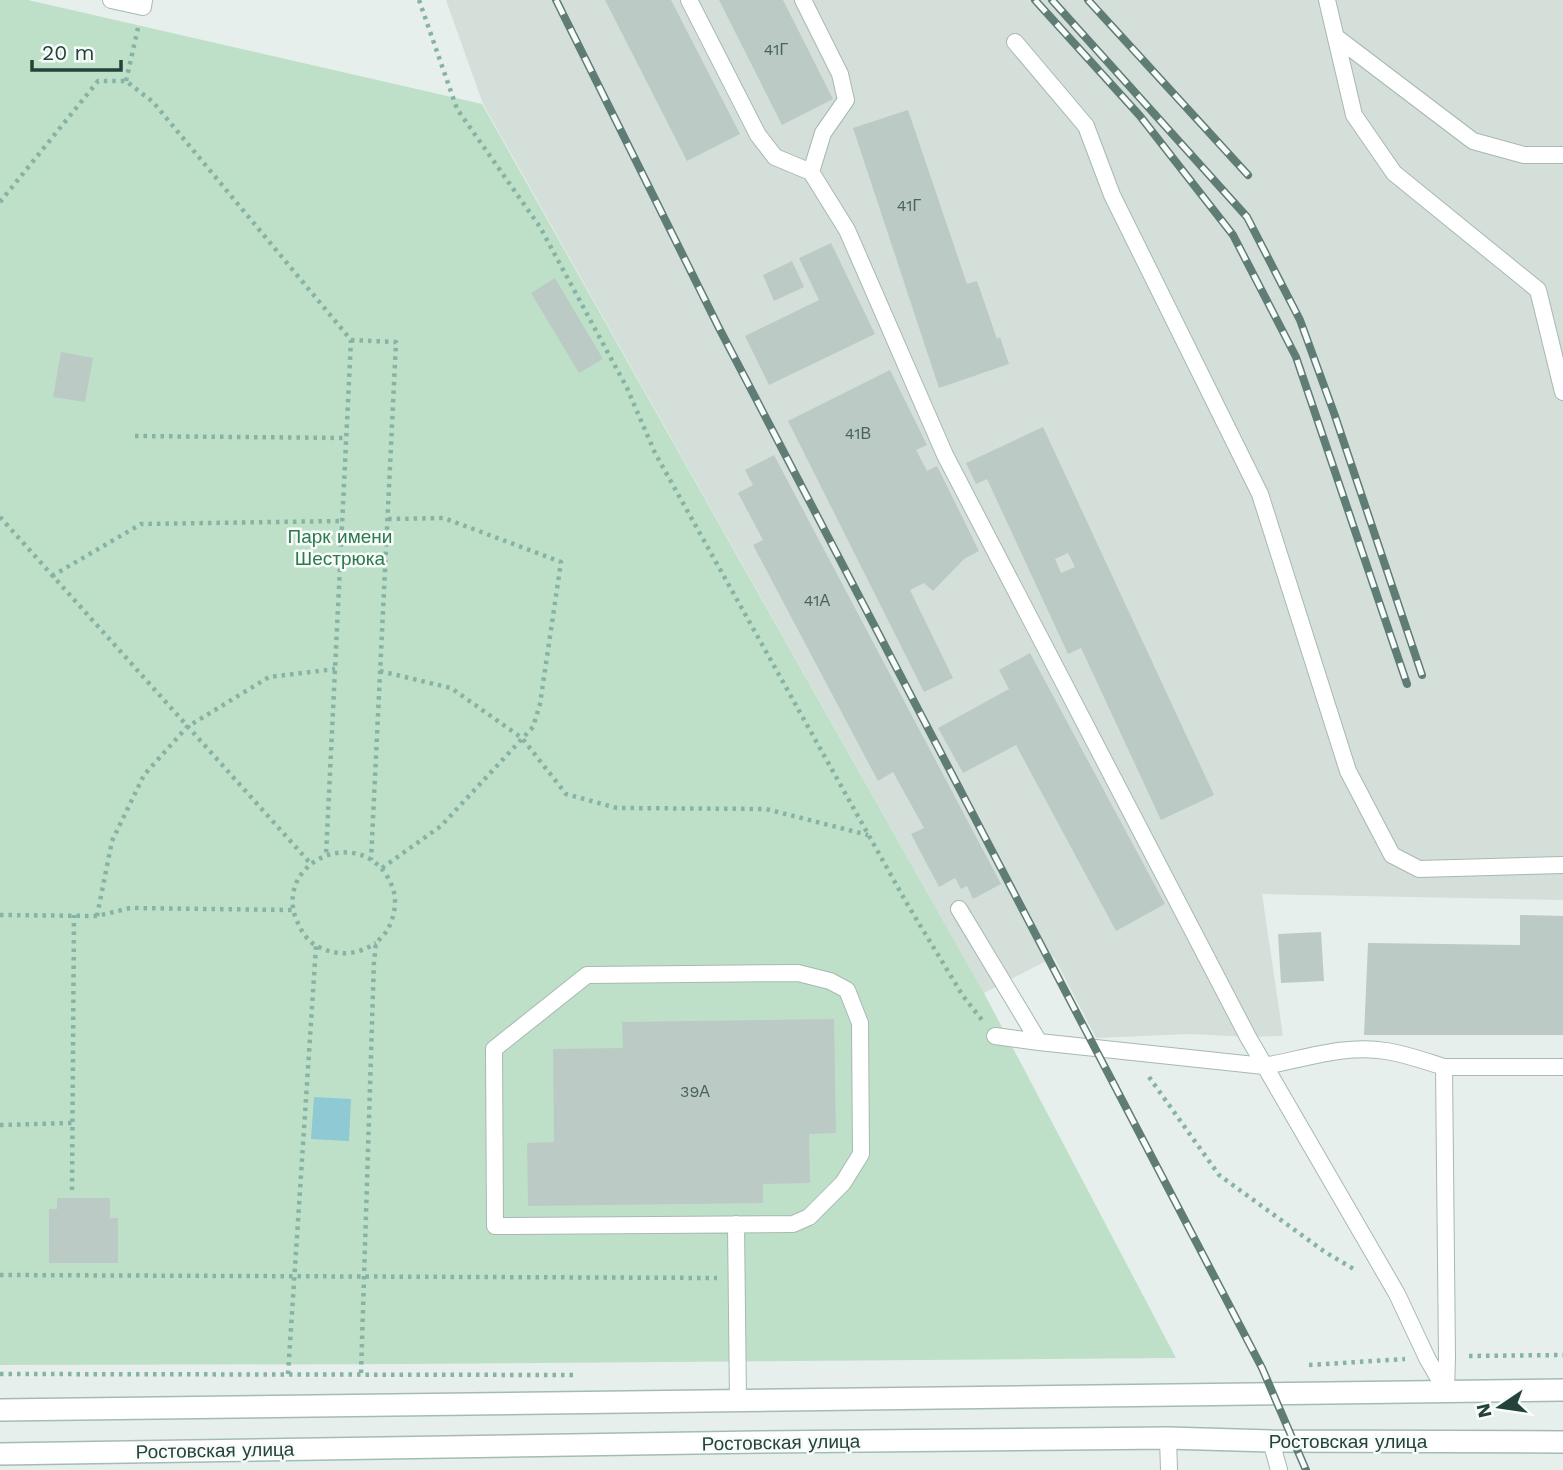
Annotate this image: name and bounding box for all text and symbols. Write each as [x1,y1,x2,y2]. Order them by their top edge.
scale bar [32,28,121,72]
text: 20 m [42,40,94,65]
house number: 41Г [764,40,789,59]
house number: 41Г [897,196,922,215]
house number: 41В [845,424,871,443]
park label: Парк имени Шестрюка [288,525,392,570]
house number: 41А [804,591,831,610]
house number: 39А [680,1082,710,1101]
north arrow [1465,1372,1535,1442]
text: N [1471,1401,1497,1420]
street label: Ростовская улица [701,1430,861,1455]
street label: Ростовская улица [1269,1430,1428,1453]
street label: Ростовская улица [135,1438,295,1463]

